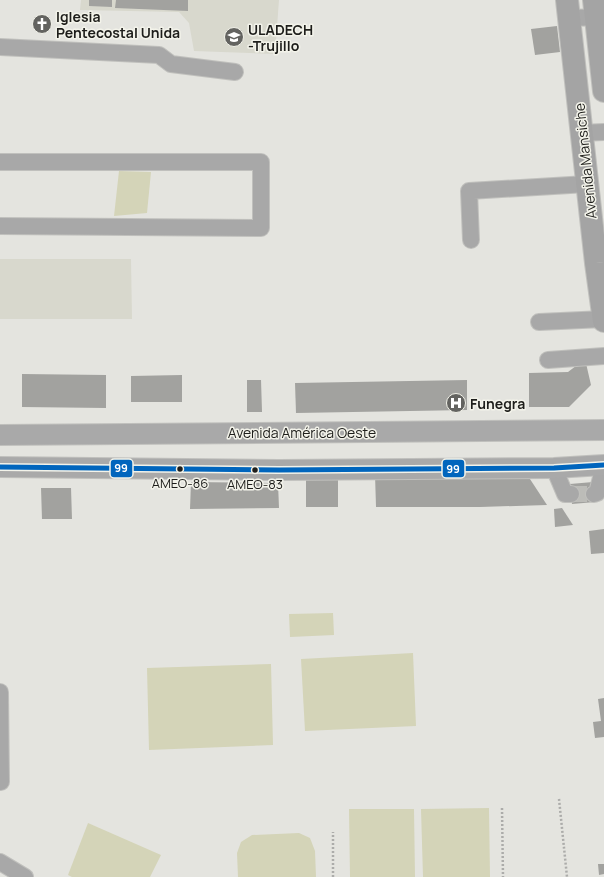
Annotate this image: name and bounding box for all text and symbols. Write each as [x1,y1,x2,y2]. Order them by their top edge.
place label: Iglesia Pentecostal Unida [56,7,180,42]
church icon: Iglesia Pentecostal Unida [31,13,53,35]
place label: ULADECH -Trujillo [248,20,313,55]
school or university icon: ULADECH -Trujillo [223,26,245,48]
street label: Avenida Mansiche [569,102,601,220]
hospital icon: Funegra [445,392,467,414]
place label: Funegra [470,394,525,413]
street label: Avenida América Oeste [228,423,376,442]
line badge: 99 [110,459,133,478]
line badge: 99 [442,459,465,478]
text: 99 [114,460,128,475]
text: 99 [446,461,460,476]
marker: AMEO-86 [175,464,185,474]
marker: AMEO-83 [250,465,260,475]
place label: AMEO-86 [152,474,208,492]
place label: AMEO-83 [227,475,283,493]

